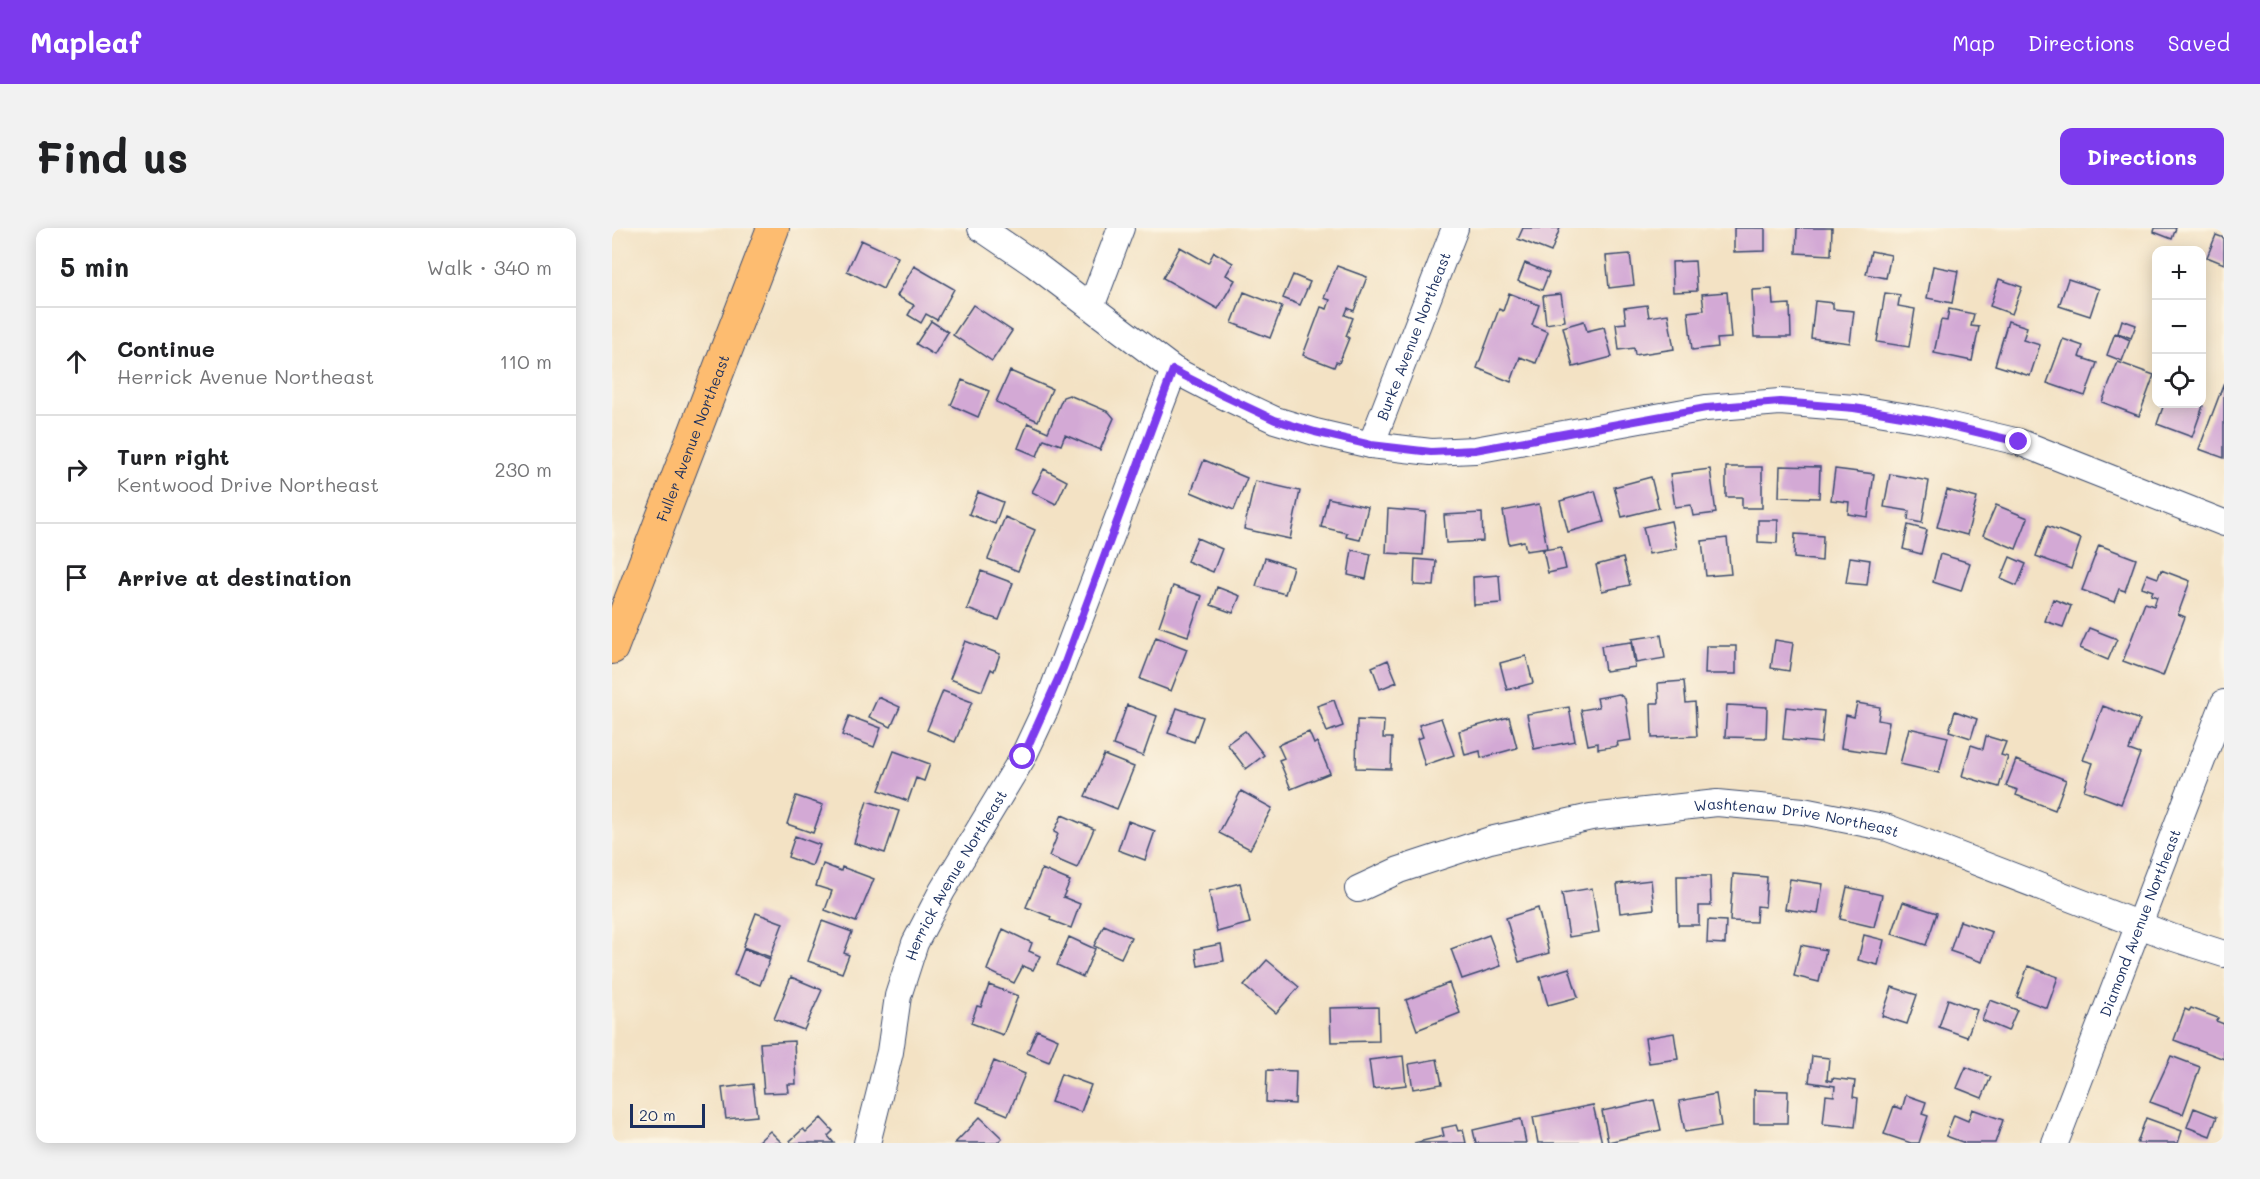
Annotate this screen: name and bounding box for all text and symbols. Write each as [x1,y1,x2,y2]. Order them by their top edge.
text: Mapleaf [30,24,141,60]
text: Map [1952,29,1995,56]
text: Directions [2028,29,2135,56]
text: Saved [2168,29,2230,56]
button: Directions [2060,128,2224,185]
text: Find us [36,129,188,184]
map controls [2152,246,2206,408]
button: + [2152,246,2206,300]
street label: Burke Avenue Northeast [1372,249,1455,423]
text: 5 min [60,250,129,284]
text: Walk · 340 m [427,254,552,280]
button: − [2152,300,2206,354]
text: Continue [117,334,215,363]
icon: ahead [60,345,93,378]
text: 110 m [499,348,552,374]
street label: Fuller Avenue Northeast [651,351,734,524]
button: locate [2152,354,2206,408]
text: Herrick Avenue Northeast [117,363,374,389]
route end [2005,428,2031,454]
text: Turn right [117,442,229,471]
icon: right [60,453,93,486]
text: 230 m [494,456,552,482]
text: Kentwood Drive Northeast [117,471,379,497]
icon: arrive [60,561,93,594]
text: Arrive at destination [117,563,352,592]
route start [1009,743,1035,769]
street label: Herrick Avenue Northeast [900,786,1011,963]
street label: Washtenaw Drive Northeast [1693,793,1902,841]
street label: Diamond Avenue Northeast [2094,826,2185,1019]
scale bar [630,1101,705,1128]
text: 20 m [639,1104,676,1125]

